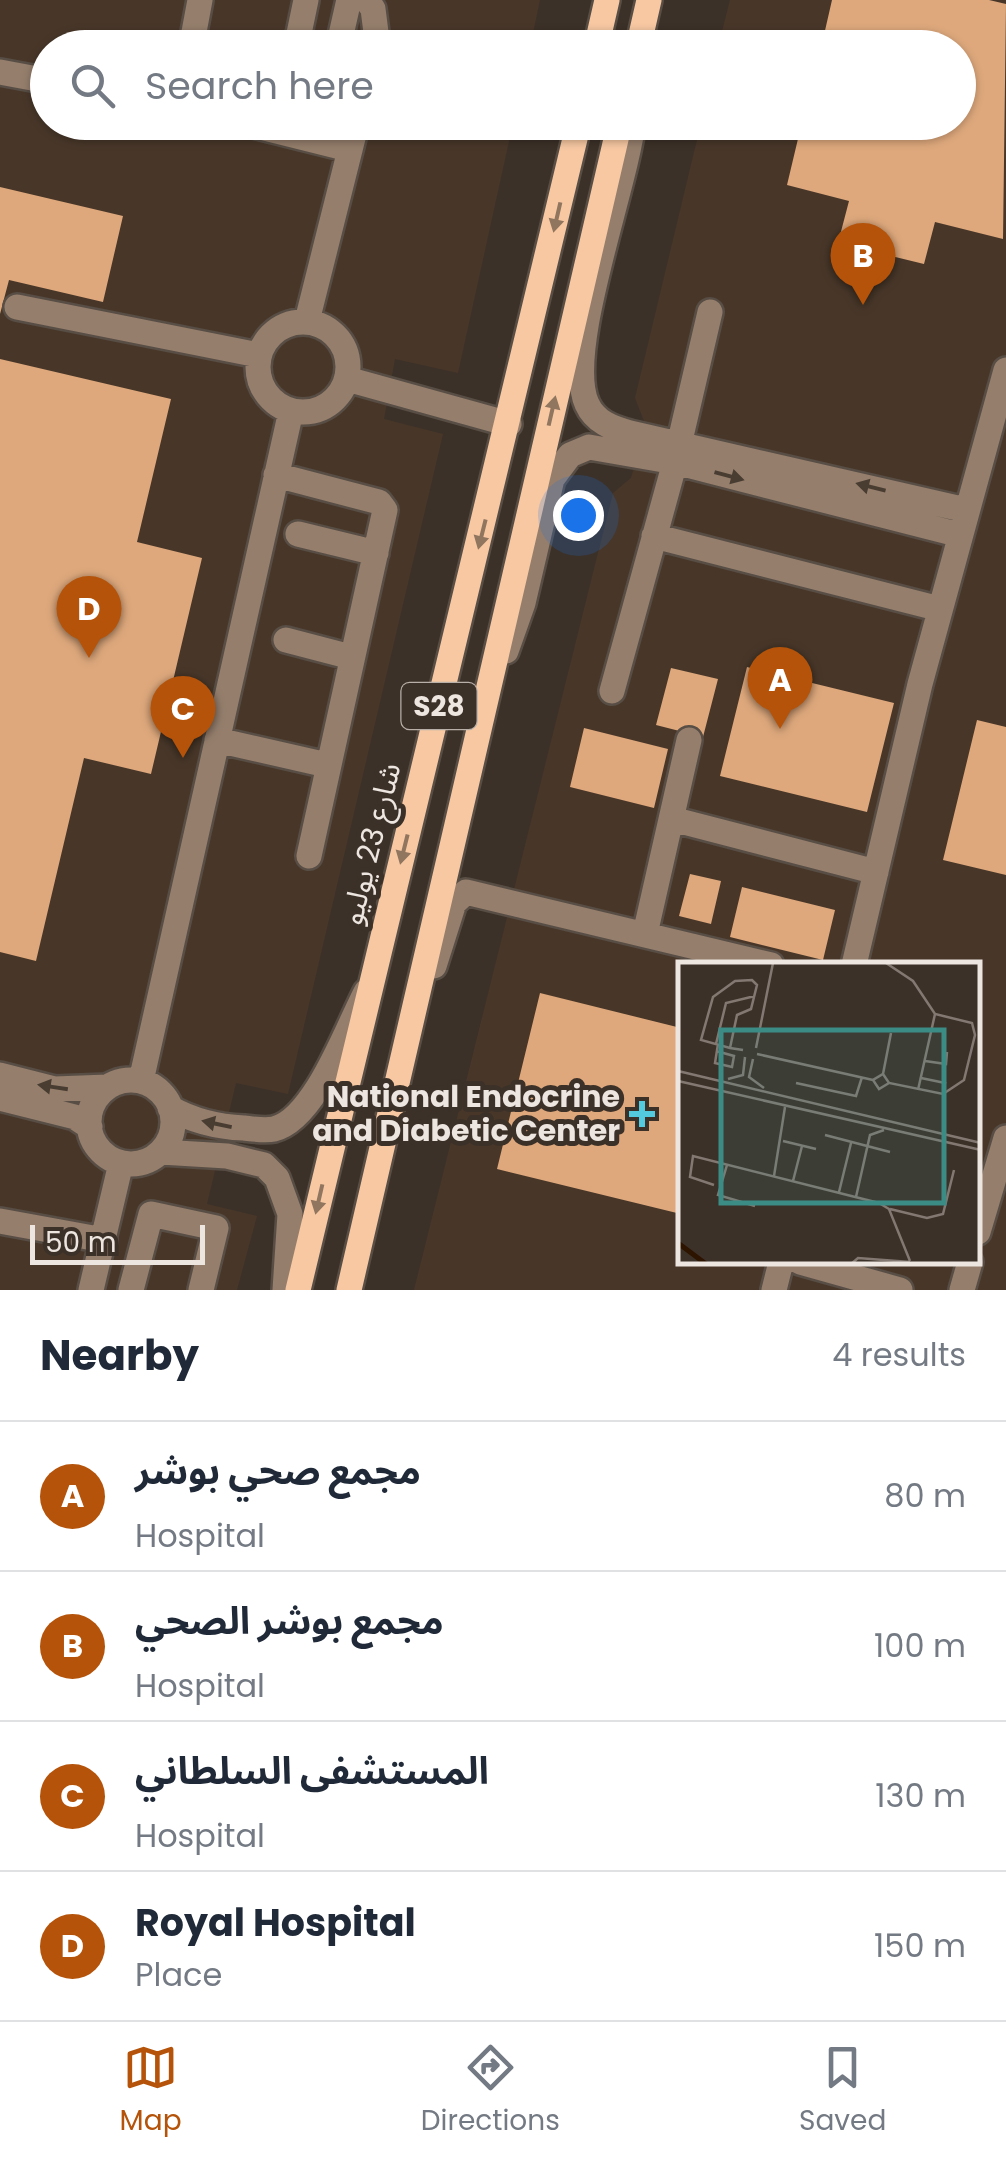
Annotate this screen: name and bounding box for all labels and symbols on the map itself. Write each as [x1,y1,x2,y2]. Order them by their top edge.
one-way arrow [549,202,564,233]
pin: B [830,222,896,305]
one-way arrow [545,395,560,426]
one-way arrow [714,468,745,484]
one-way arrow [855,479,886,494]
your location [553,490,604,541]
one-way arrow [474,519,489,550]
pin: D [56,576,122,658]
pin: A [748,646,812,729]
pin: C [150,676,216,758]
road number: S28 [402,683,476,729]
street label: شارع 23 يوليو [330,758,412,930]
one-way arrow [395,834,411,865]
inset map [678,962,981,1265]
place label: National Endocrine and Diabetic Center [312,1075,620,1152]
one-way arrow [37,1078,69,1094]
marker: National Endocrine and Diabetic Center [629,1101,655,1127]
one-way arrow [201,1116,232,1132]
one-way arrow [310,1184,326,1215]
scale bar [30,1220,205,1264]

